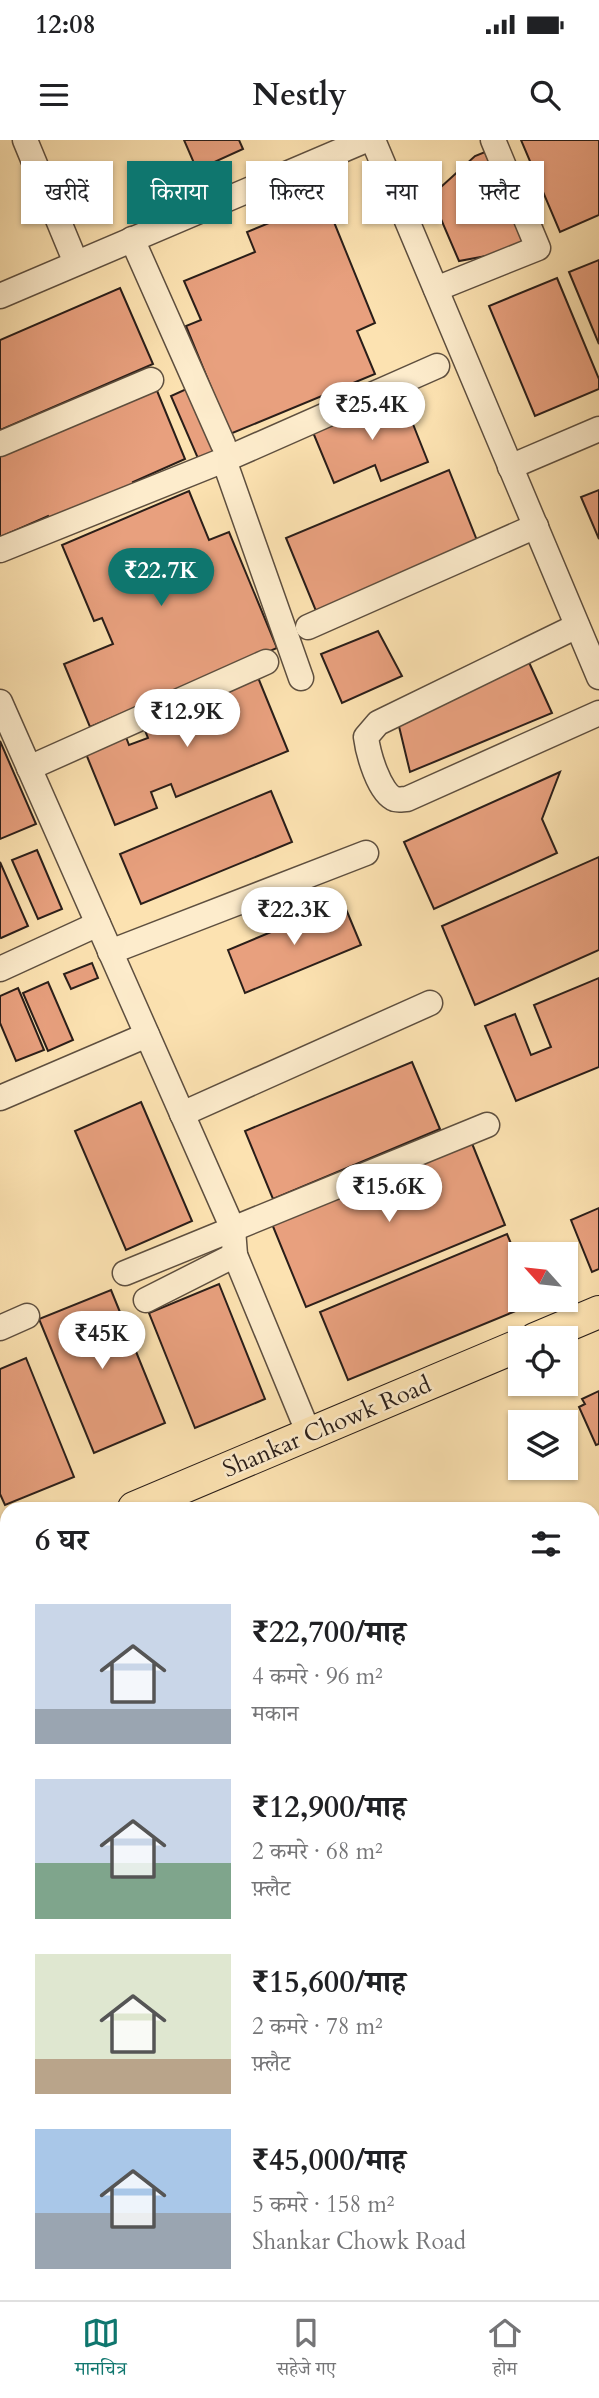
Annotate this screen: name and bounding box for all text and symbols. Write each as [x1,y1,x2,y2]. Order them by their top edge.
text: 12:08 [35,7,96,42]
text: Nestly [252,73,347,117]
icon: menu [35,76,73,114]
icon: search [526,76,564,114]
chip: खरीदें [21,161,113,224]
chip: किराया [127,161,232,224]
chip: फ़िल्टर [246,161,348,224]
chip: नया [362,161,442,224]
chip: फ़्लैट [456,161,544,224]
pin: ₹25.4K [315,383,429,442]
text: ₹25.4K [335,389,409,420]
pin: ₹22.7K [104,548,218,608]
text: ₹22.7K [124,555,198,586]
pin: ₹12.9K [130,690,244,749]
text: ₹12.9K [150,696,224,727]
pin: ₹22.3K [237,888,351,947]
text: ₹22.3K [257,894,331,925]
pin: ₹15.6K [332,1164,446,1224]
text: ₹15.6K [352,1171,426,1202]
north arrow [508,1242,578,1312]
map controls [508,1242,578,1480]
pin: ₹45K [61,1312,143,1371]
text: ₹45K [74,1318,130,1349]
button: locate [508,1326,578,1396]
street label: Shankar Chowk Road [218,1368,436,1486]
button: layers [508,1410,578,1480]
text: 6 घर [35,1520,88,1561]
icon: filters [527,1525,565,1563]
text: ₹22,700/माह [252,1612,406,1653]
icon: home [91,1632,175,1716]
text: 4 कमरे · 96 m² [252,1661,383,1692]
text: मकान [252,1698,299,1729]
text: ₹12,900/माह [252,1787,406,1828]
icon: home [91,1807,175,1891]
text: 2 कमरे · 68 m² [252,1836,383,1867]
text: फ़्लैट [252,1873,290,1904]
text: ₹15,600/माह [252,1962,406,2003]
icon: home [91,1982,175,2066]
text: 2 कमरे · 78 m² [252,2011,383,2042]
text: फ़्लैट [252,2048,290,2079]
text: ₹45,000/माह [252,2140,406,2181]
icon: home [91,2157,175,2241]
text: 5 कमरे · 158 m² [252,2189,395,2220]
text: Shankar Chowk Road [252,2226,466,2257]
tab: मानचित्र [75,2314,127,2387]
tab: सहेजे गए [277,2314,336,2387]
tab: होम [486,2314,524,2387]

